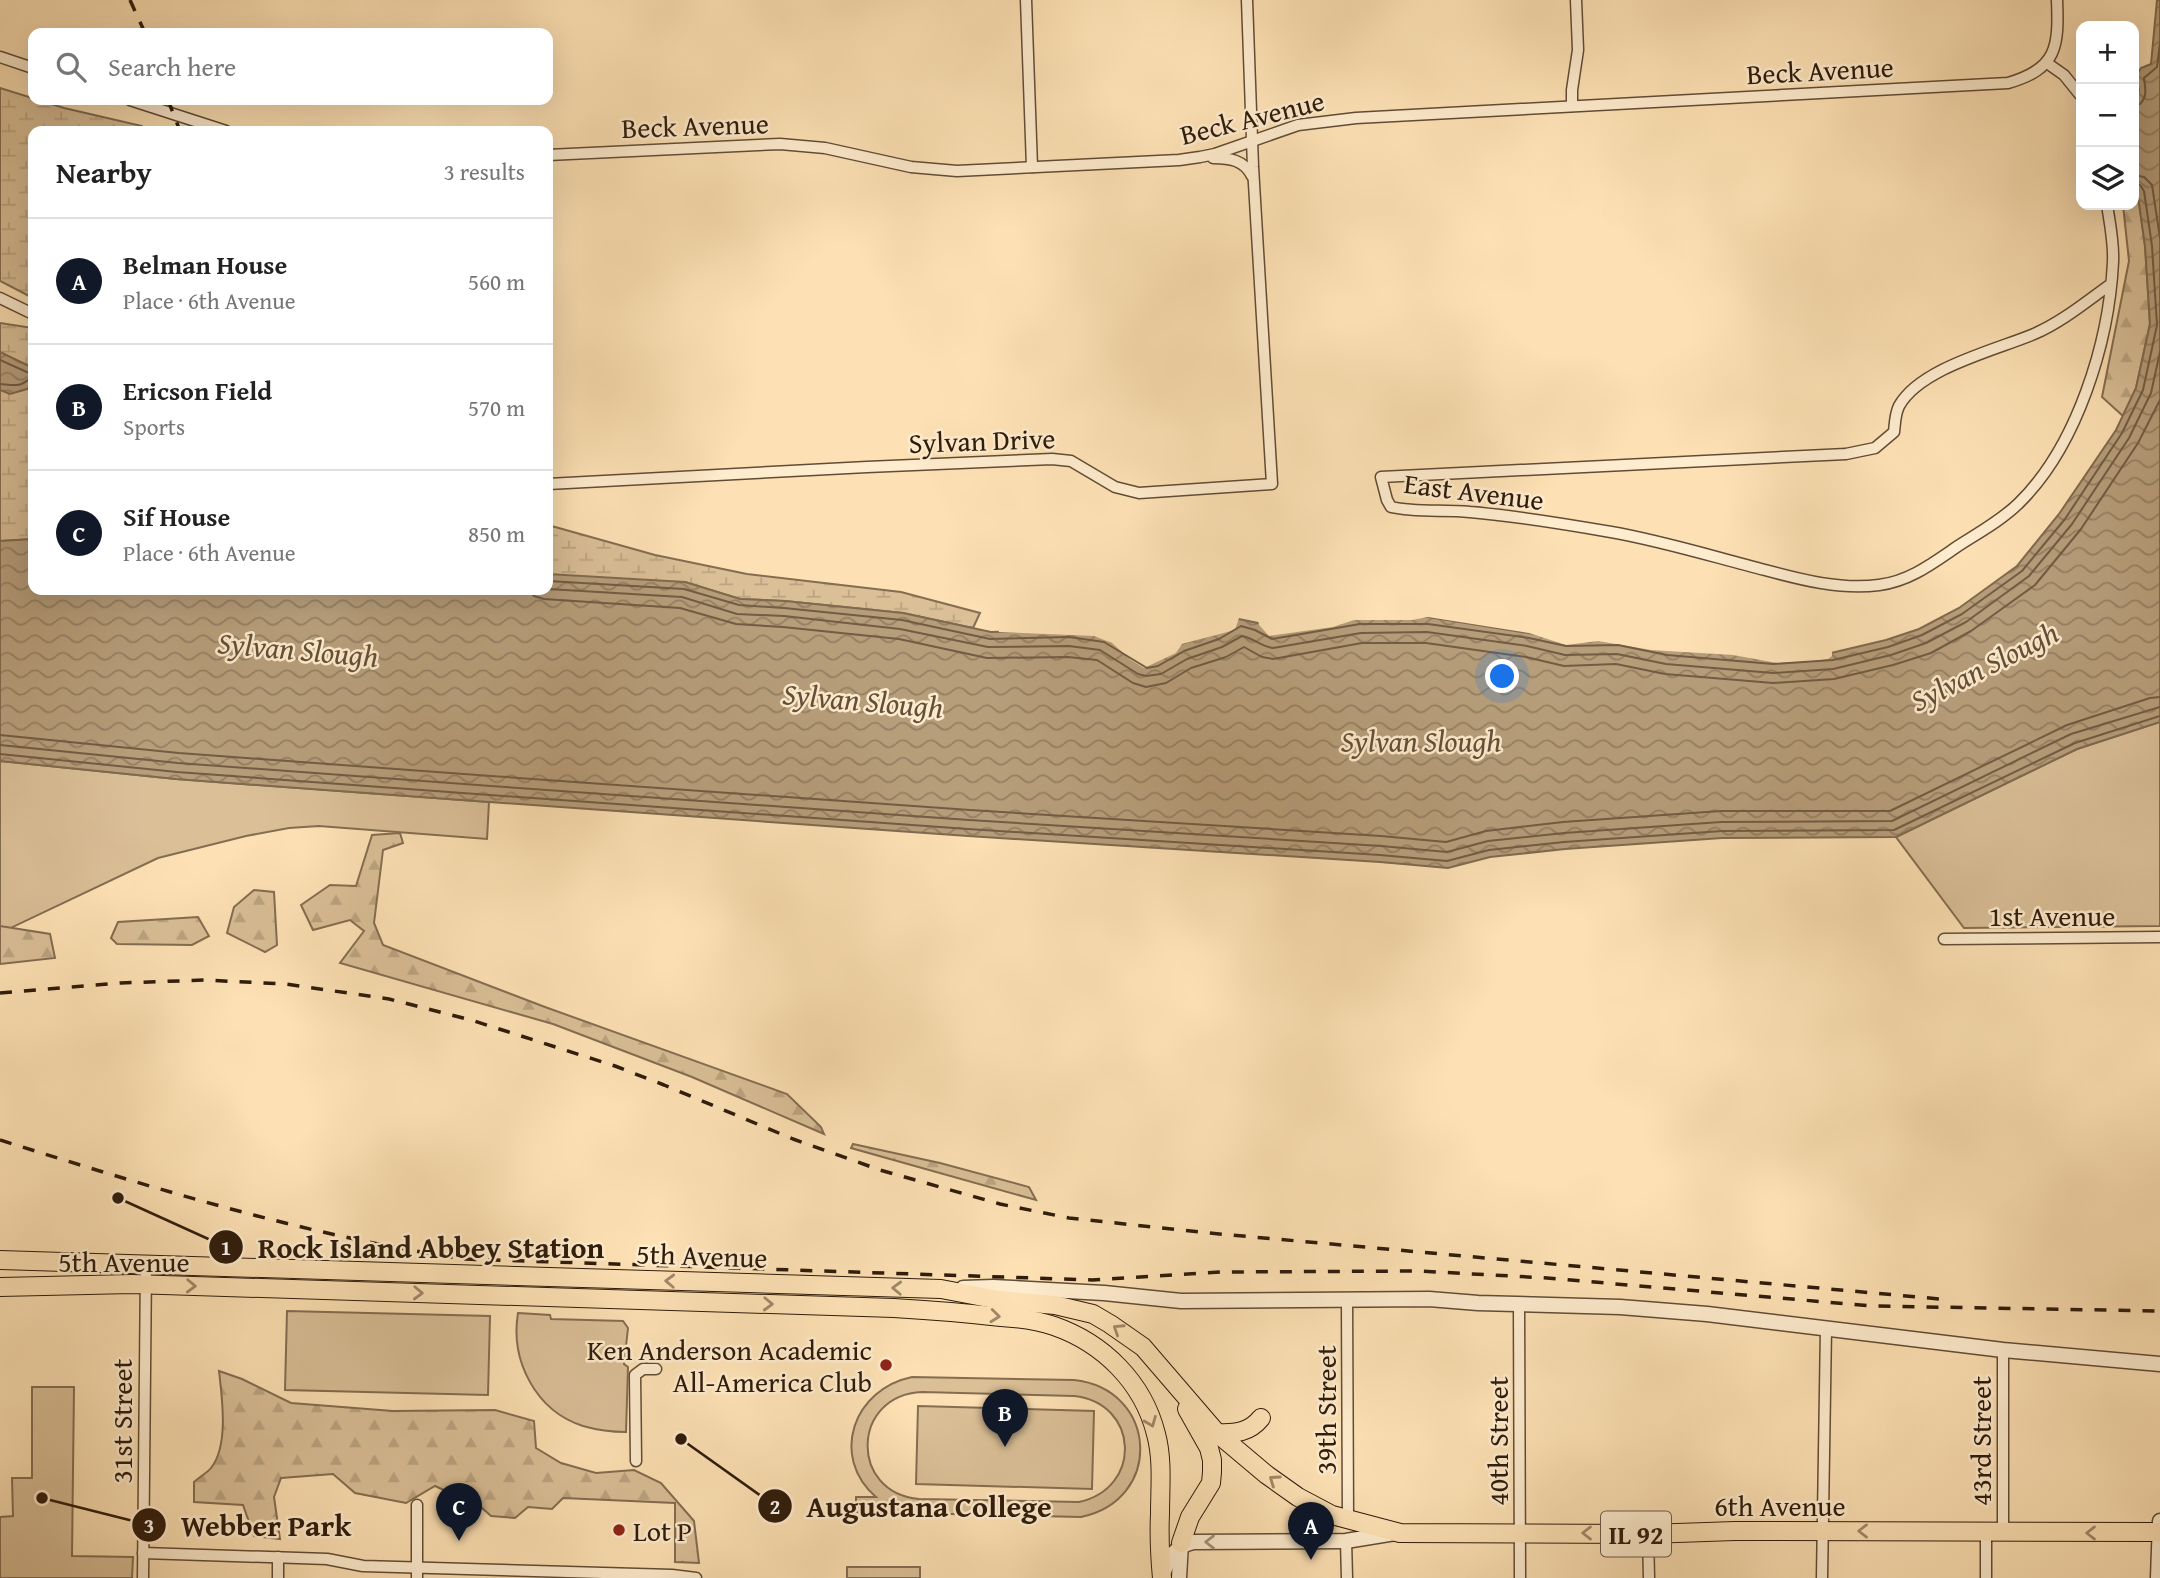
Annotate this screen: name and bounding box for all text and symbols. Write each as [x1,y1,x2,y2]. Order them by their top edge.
map controls [2076,21,2139,210]
button: + [2076,21,2139,84]
search box [28,28,553,105]
street label: Beck Avenue [1745,46,1895,94]
text: Search here [108,47,236,86]
icon: search [52,48,90,86]
street label: Beck Avenue [1176,79,1328,155]
button: − [2076,84,2139,147]
street label: Beck Avenue [621,102,769,148]
button: layers [2076,147,2139,210]
text: Nearby [56,150,152,194]
text: 3 results [444,155,525,188]
text: Belman House [123,245,287,284]
text: A [72,265,86,298]
text: 560 m [468,265,525,298]
text: Place · 6th Avenue [123,284,295,317]
text: Ericson Field [123,371,272,410]
text: B [72,391,86,424]
text: 570 m [468,391,525,424]
text: Sports [123,410,185,443]
street label: Sylvan Drive [908,417,1056,463]
street label: East Avenue [1402,462,1546,520]
text: Sif House [123,497,230,536]
text: C [72,517,86,550]
text: 850 m [468,517,525,550]
text: Place · 6th Avenue [123,536,295,569]
water label: Sylvan Slough [1902,610,2066,722]
water label: Sylvan Slough [216,620,380,678]
your location [1485,659,1519,693]
water label: Sylvan Slough [781,671,945,729]
water label: Sylvan Slough [1341,719,1501,763]
street label: 1st Avenue [1989,895,2115,936]
callout: Rock Island Abbey Station [208,1222,618,1273]
text: Rock Island Abbey Station [258,1225,604,1269]
text: 1 [221,1232,231,1263]
street label: 5th Avenue [636,1232,768,1278]
street label: 5th Avenue [58,1241,190,1282]
one-way arrow [664,1273,675,1288]
one-way arrow [185,1279,196,1294]
one-way arrow [892,1280,903,1295]
one-way arrow [413,1286,424,1301]
one-way arrow [763,1296,774,1312]
one-way arrow [990,1308,1001,1323]
one-way arrow [1113,1325,1126,1338]
place label: Ken Anderson Academic All-America Club [587,1329,872,1402]
street label: 39th Street [1305,1345,1346,1475]
marker: Ken Anderson Academic All-America Club [878,1357,894,1373]
street label: 31st Street [101,1358,142,1483]
street label: 40th Street [1477,1376,1518,1506]
street label: 43rd Street [1960,1376,2001,1506]
pin: B [982,1389,1028,1447]
one-way arrow [1143,1415,1157,1427]
one-way arrow [1269,1476,1282,1488]
callout: Augustana College [757,1481,1066,1532]
pin: C [436,1483,482,1541]
text: Augustana College [806,1484,1052,1528]
street label: 6th Avenue [1714,1485,1846,1526]
text: 2 [770,1491,780,1522]
callout: Webber Park [131,1500,365,1551]
pin: A [1288,1502,1334,1560]
text: Webber Park [181,1503,352,1547]
text: 3 [144,1510,154,1541]
place label: Lot P [633,1510,692,1551]
road number: IL 92 [1601,1512,1671,1556]
marker: Lot P [611,1522,627,1538]
one-way arrow [1858,1523,1868,1539]
one-way arrow [1581,1525,1592,1541]
one-way arrow [2085,1525,2096,1541]
one-way arrow [1204,1534,1214,1550]

